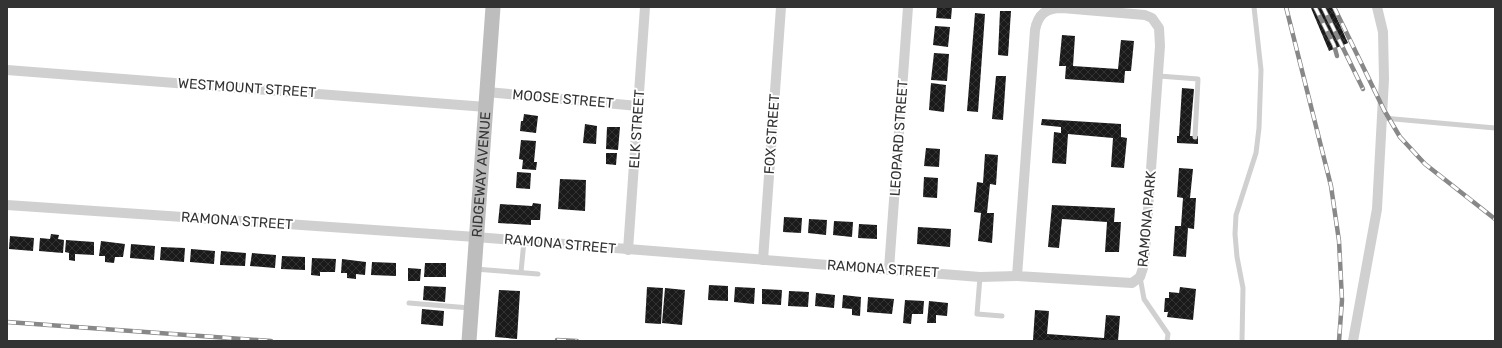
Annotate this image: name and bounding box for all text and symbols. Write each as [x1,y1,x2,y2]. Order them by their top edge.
street label: WESTMOUNT STREET [177,75,317,101]
street label: LEOPARD STREET [886,79,912,197]
street label: MOOSE STREET [512,86,614,112]
street label: ELK STREET [626,89,648,169]
street label: FOX STREET [761,93,783,175]
street label: RIDGEWAY AVENUE [468,111,494,238]
street label: RAMONA PARK [1134,170,1160,268]
street label: RAMONA STREET [180,209,294,233]
street label: RAMONA STREET [503,231,617,257]
street label: RAMONA STREET [826,257,940,281]

